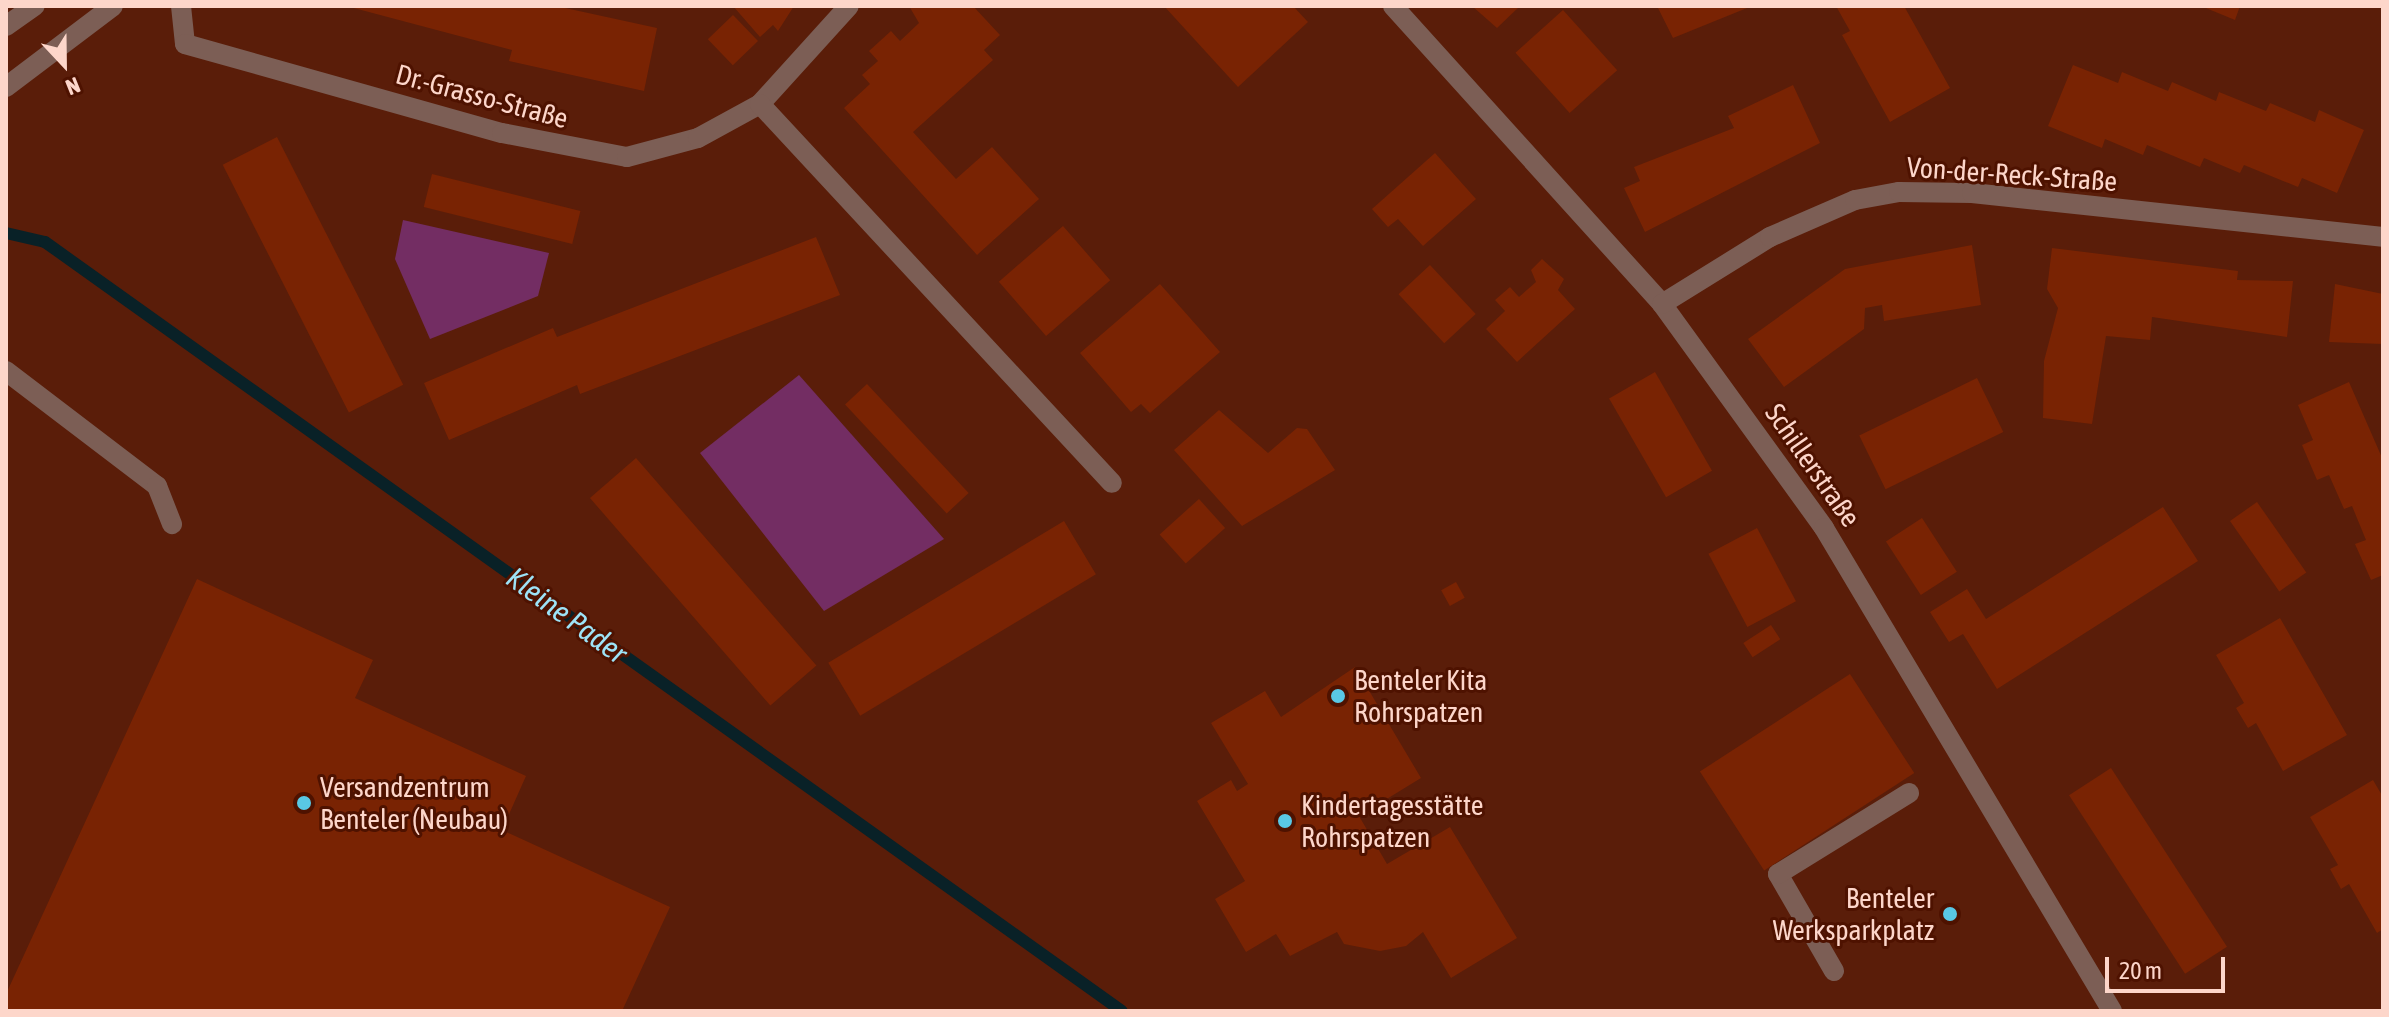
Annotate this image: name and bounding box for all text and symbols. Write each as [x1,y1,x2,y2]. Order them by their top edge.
north arrow [24,24,104,104]
street label: Dr.-Grasso-Straße [392,57,572,135]
text: N [62,72,84,101]
street label: Von-der-Reck-Straße [1906,150,2118,198]
street label: Schillerstraße [1758,397,1868,533]
water label: Kleine Pader [500,559,634,671]
place label: Benteler Kita Rohrspatzen [1354,663,1487,729]
marker: Benteler Kita Rohrspatzen [1329,687,1347,705]
place label: Versandzentrum Benteler (Neubau) [320,770,508,836]
place label: Kindertagesstätte Rohrspatzen [1301,788,1483,854]
marker: Versandzentrum Benteler (Neubau) [295,794,313,812]
marker: Kindertagesstätte Rohrspatzen [1276,812,1294,830]
place label: Benteler Werksparkplatz [1773,881,1934,947]
marker: Benteler Werksparkplatz [1941,905,1959,923]
scale bar [2109,941,2229,991]
text: 20 m [2119,957,2162,984]

